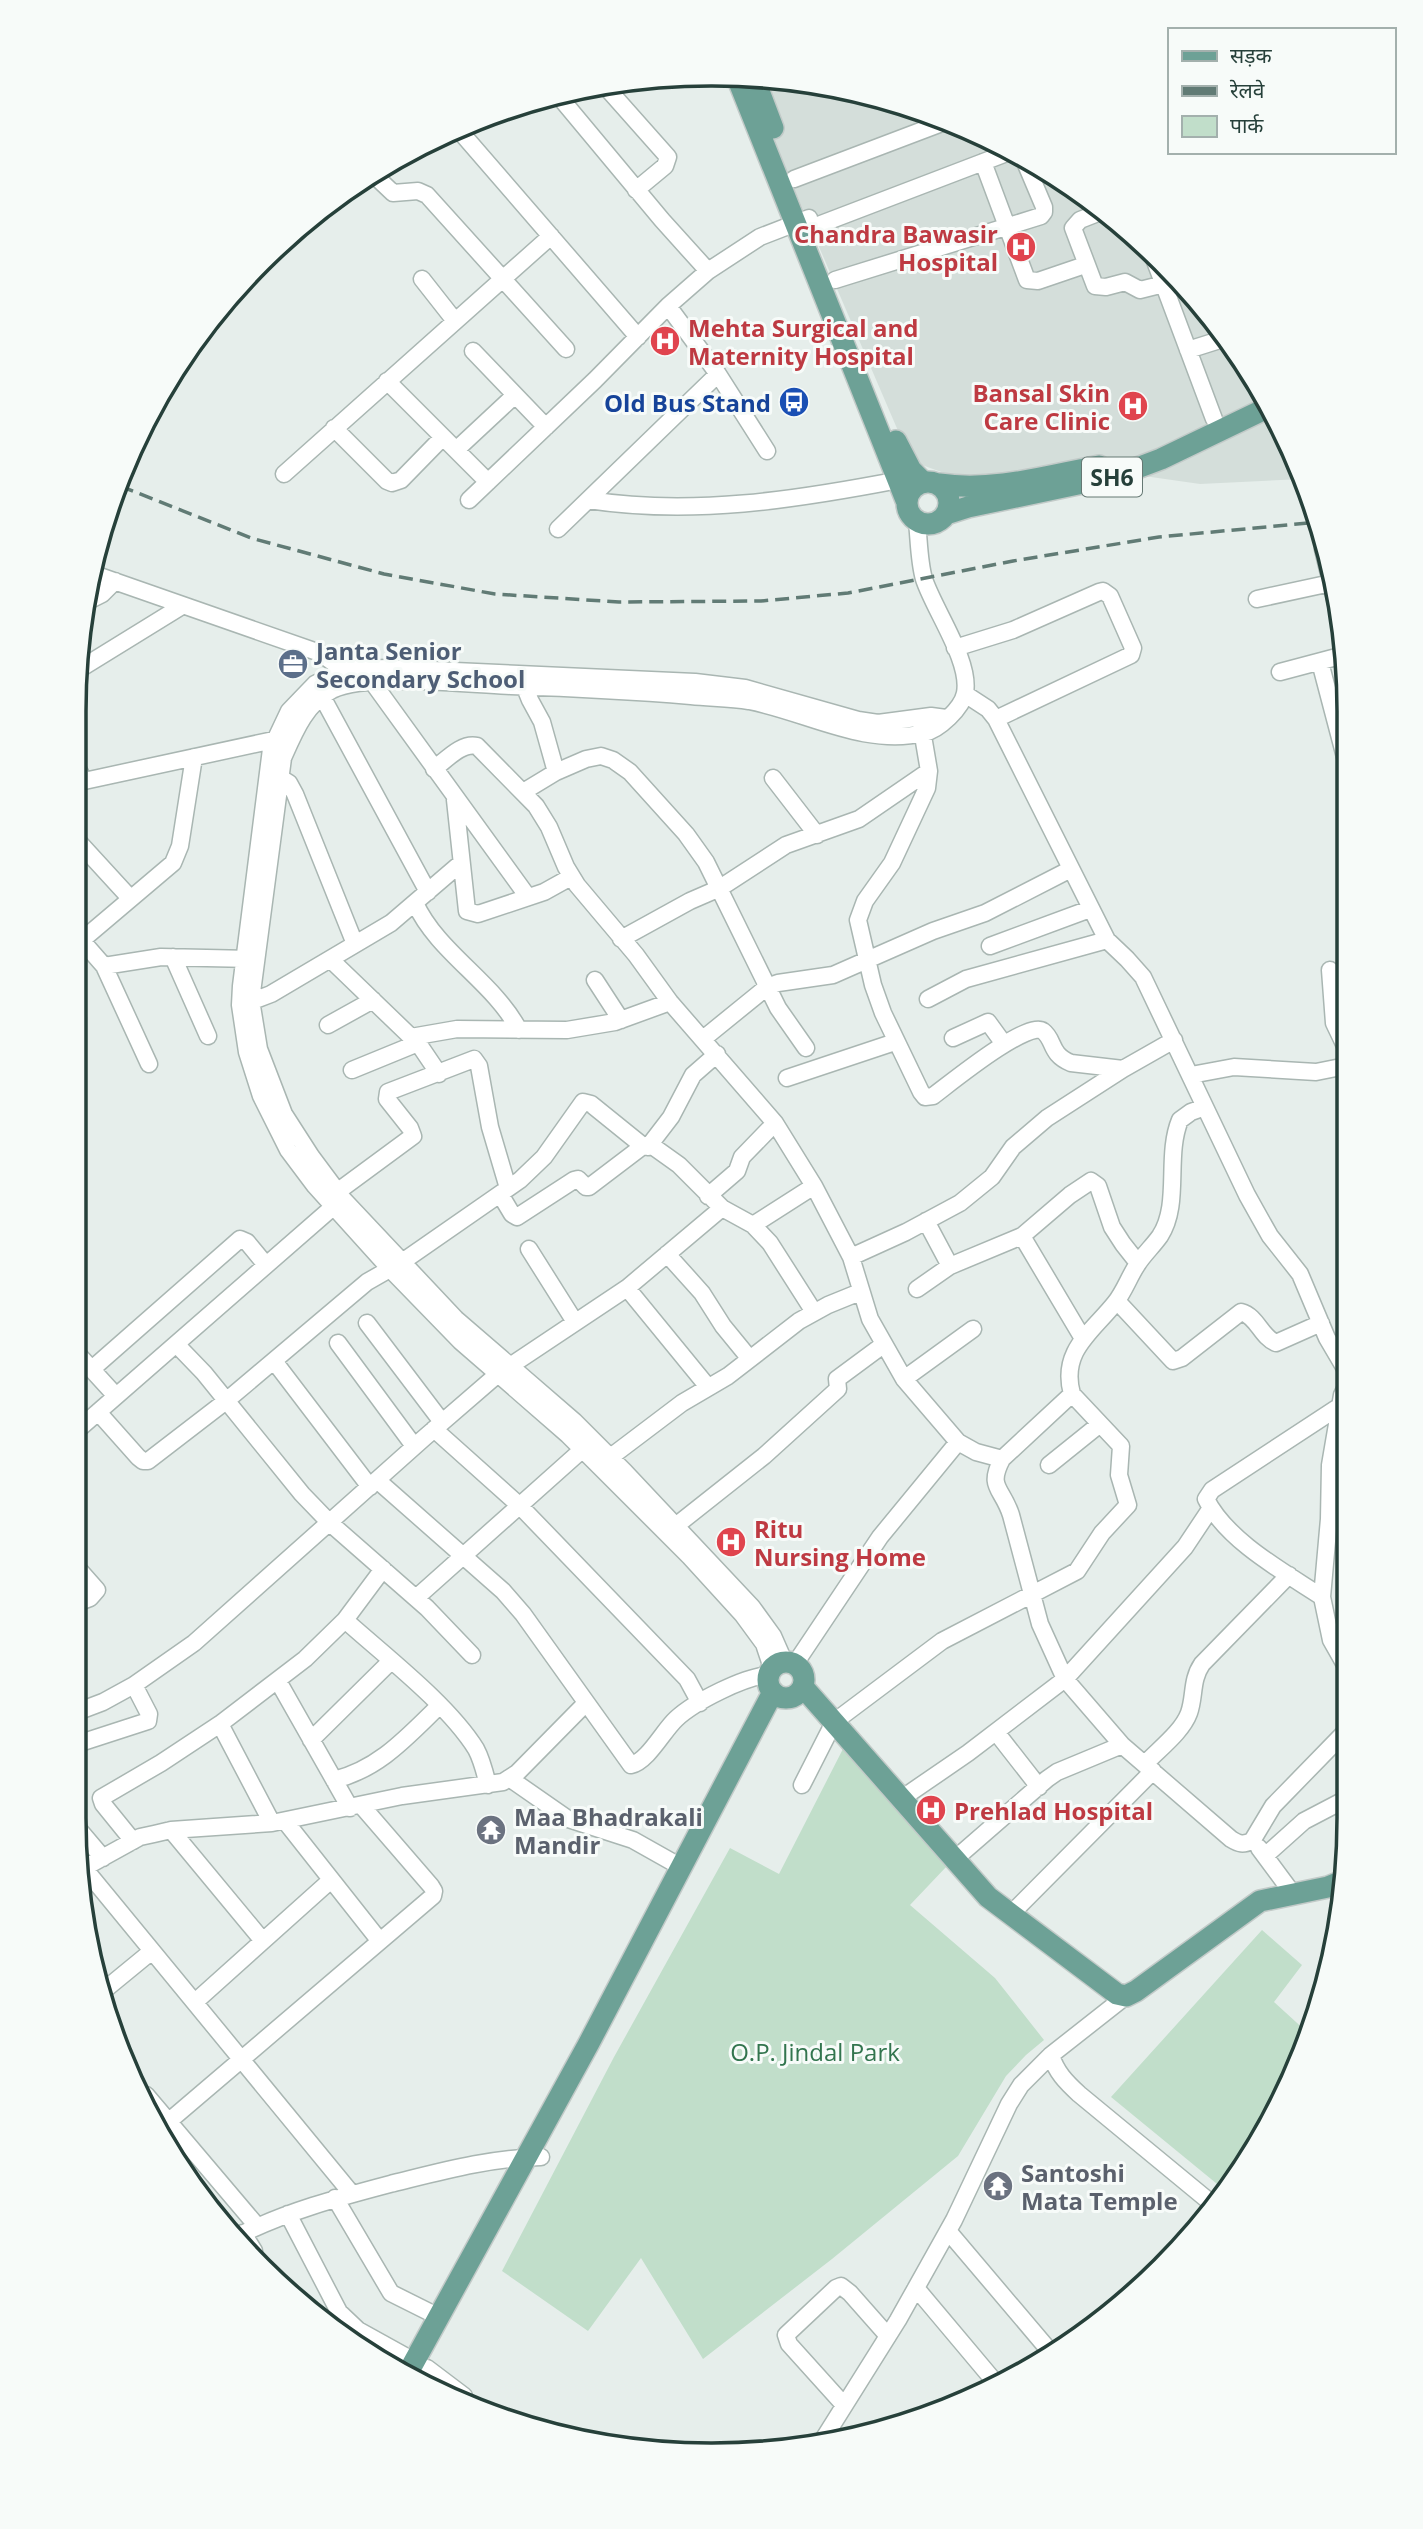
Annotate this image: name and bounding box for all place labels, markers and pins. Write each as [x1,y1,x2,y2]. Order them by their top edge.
place label: Chandra Bawasir Hospital [794,217,998,278]
hospital icon: Chandra Bawasir Hospital [1004,230,1038,264]
place label: Mehta Surgical and Maternity Hospital [688,311,918,372]
hospital icon: Mehta Surgical and Maternity Hospital [648,324,682,358]
place label: Bansal Skin Care Clinic [972,376,1110,437]
bus stop icon: Old Bus Stand [777,385,811,419]
place label: Old Bus Stand [604,386,771,419]
hospital icon: Bansal Skin Care Clinic [1116,389,1150,423]
place label: Janta Senior Secondary School [314,634,525,695]
office icon: Janta Senior Secondary School [276,647,310,681]
place label: Ritu Nursing Home [754,1512,926,1573]
hospital icon: Ritu Nursing Home [714,1525,748,1559]
hospital icon: Prehlad Hospital [914,1793,948,1827]
place label: Prehlad Hospital [954,1794,1153,1827]
place label: Maa Bhadrakali Mandir [514,1800,703,1861]
temple icon: Maa Bhadrakali Mandir [474,1813,508,1847]
place label: Santoshi Mata Temple [1021,2156,1178,2217]
temple icon: Santoshi Mata Temple [981,2169,1015,2203]

